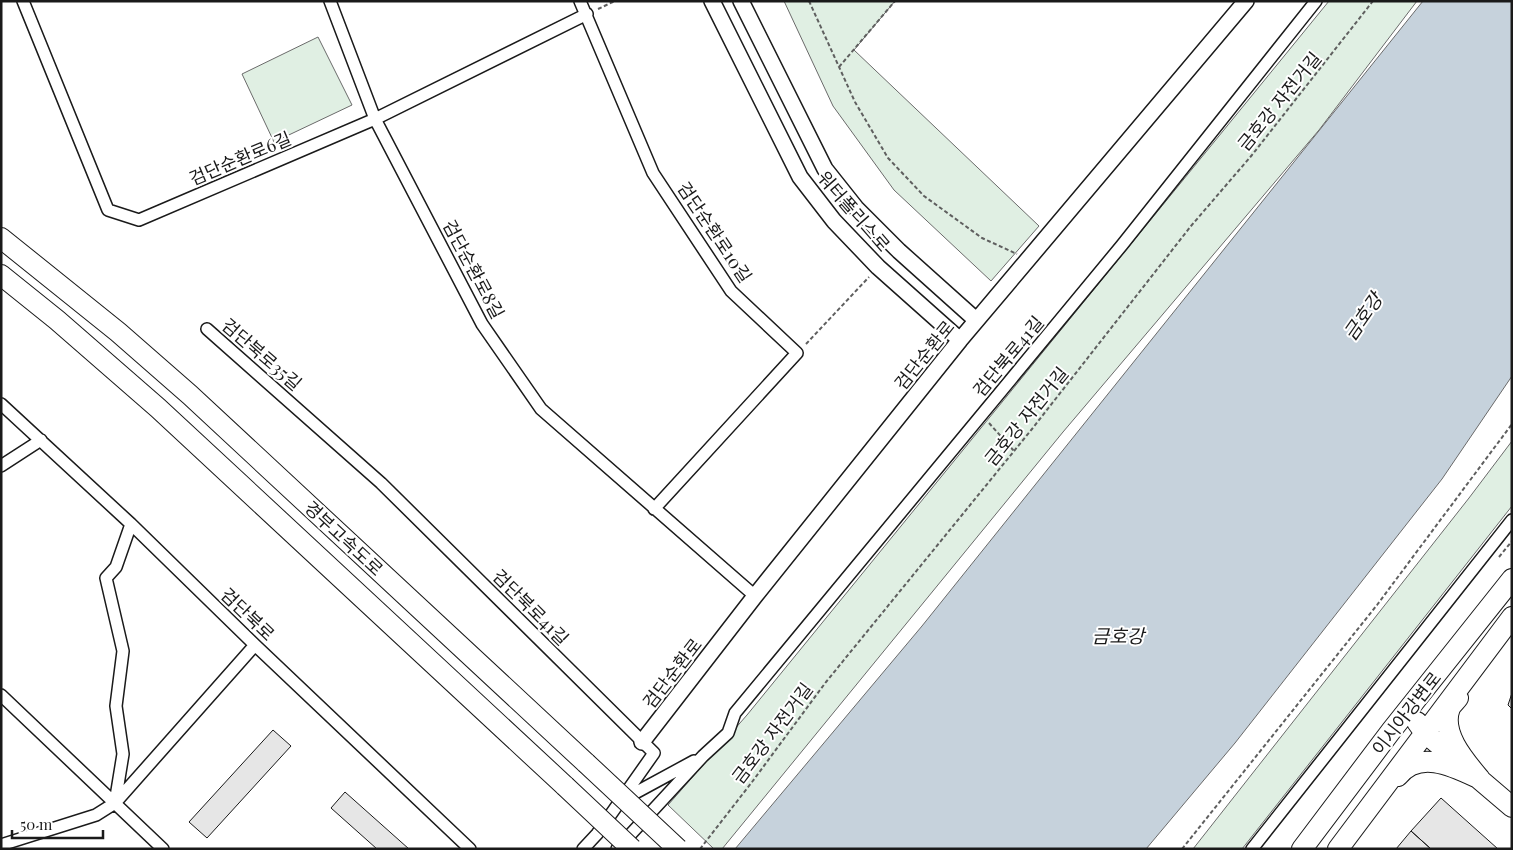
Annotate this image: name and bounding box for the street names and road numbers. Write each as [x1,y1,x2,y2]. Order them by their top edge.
street label: 금호강 자전거길 [1232,47,1326,155]
street label: 검단순환로6길 [185,126,295,190]
street label: 워터폴리스로 [812,166,896,256]
street label: 검단순환로10길 [672,177,758,287]
street label: 검단순환로8길 [438,215,510,323]
street label: 검단북로41길 [967,311,1049,401]
street label: 검단북로35길 [217,313,307,395]
street label: 검단순환로 [889,315,959,395]
street label: 금호강 자전거길 [979,362,1073,470]
street label: 경부고속도로 [299,495,389,581]
street label: 검단북로41길 [488,564,574,650]
street label: 검단북로 [216,582,280,646]
street label: 검단순환로 [637,633,707,713]
street label: 이시아강변로 [1366,666,1446,760]
street label: 금호강 자전거길 [726,678,818,788]

